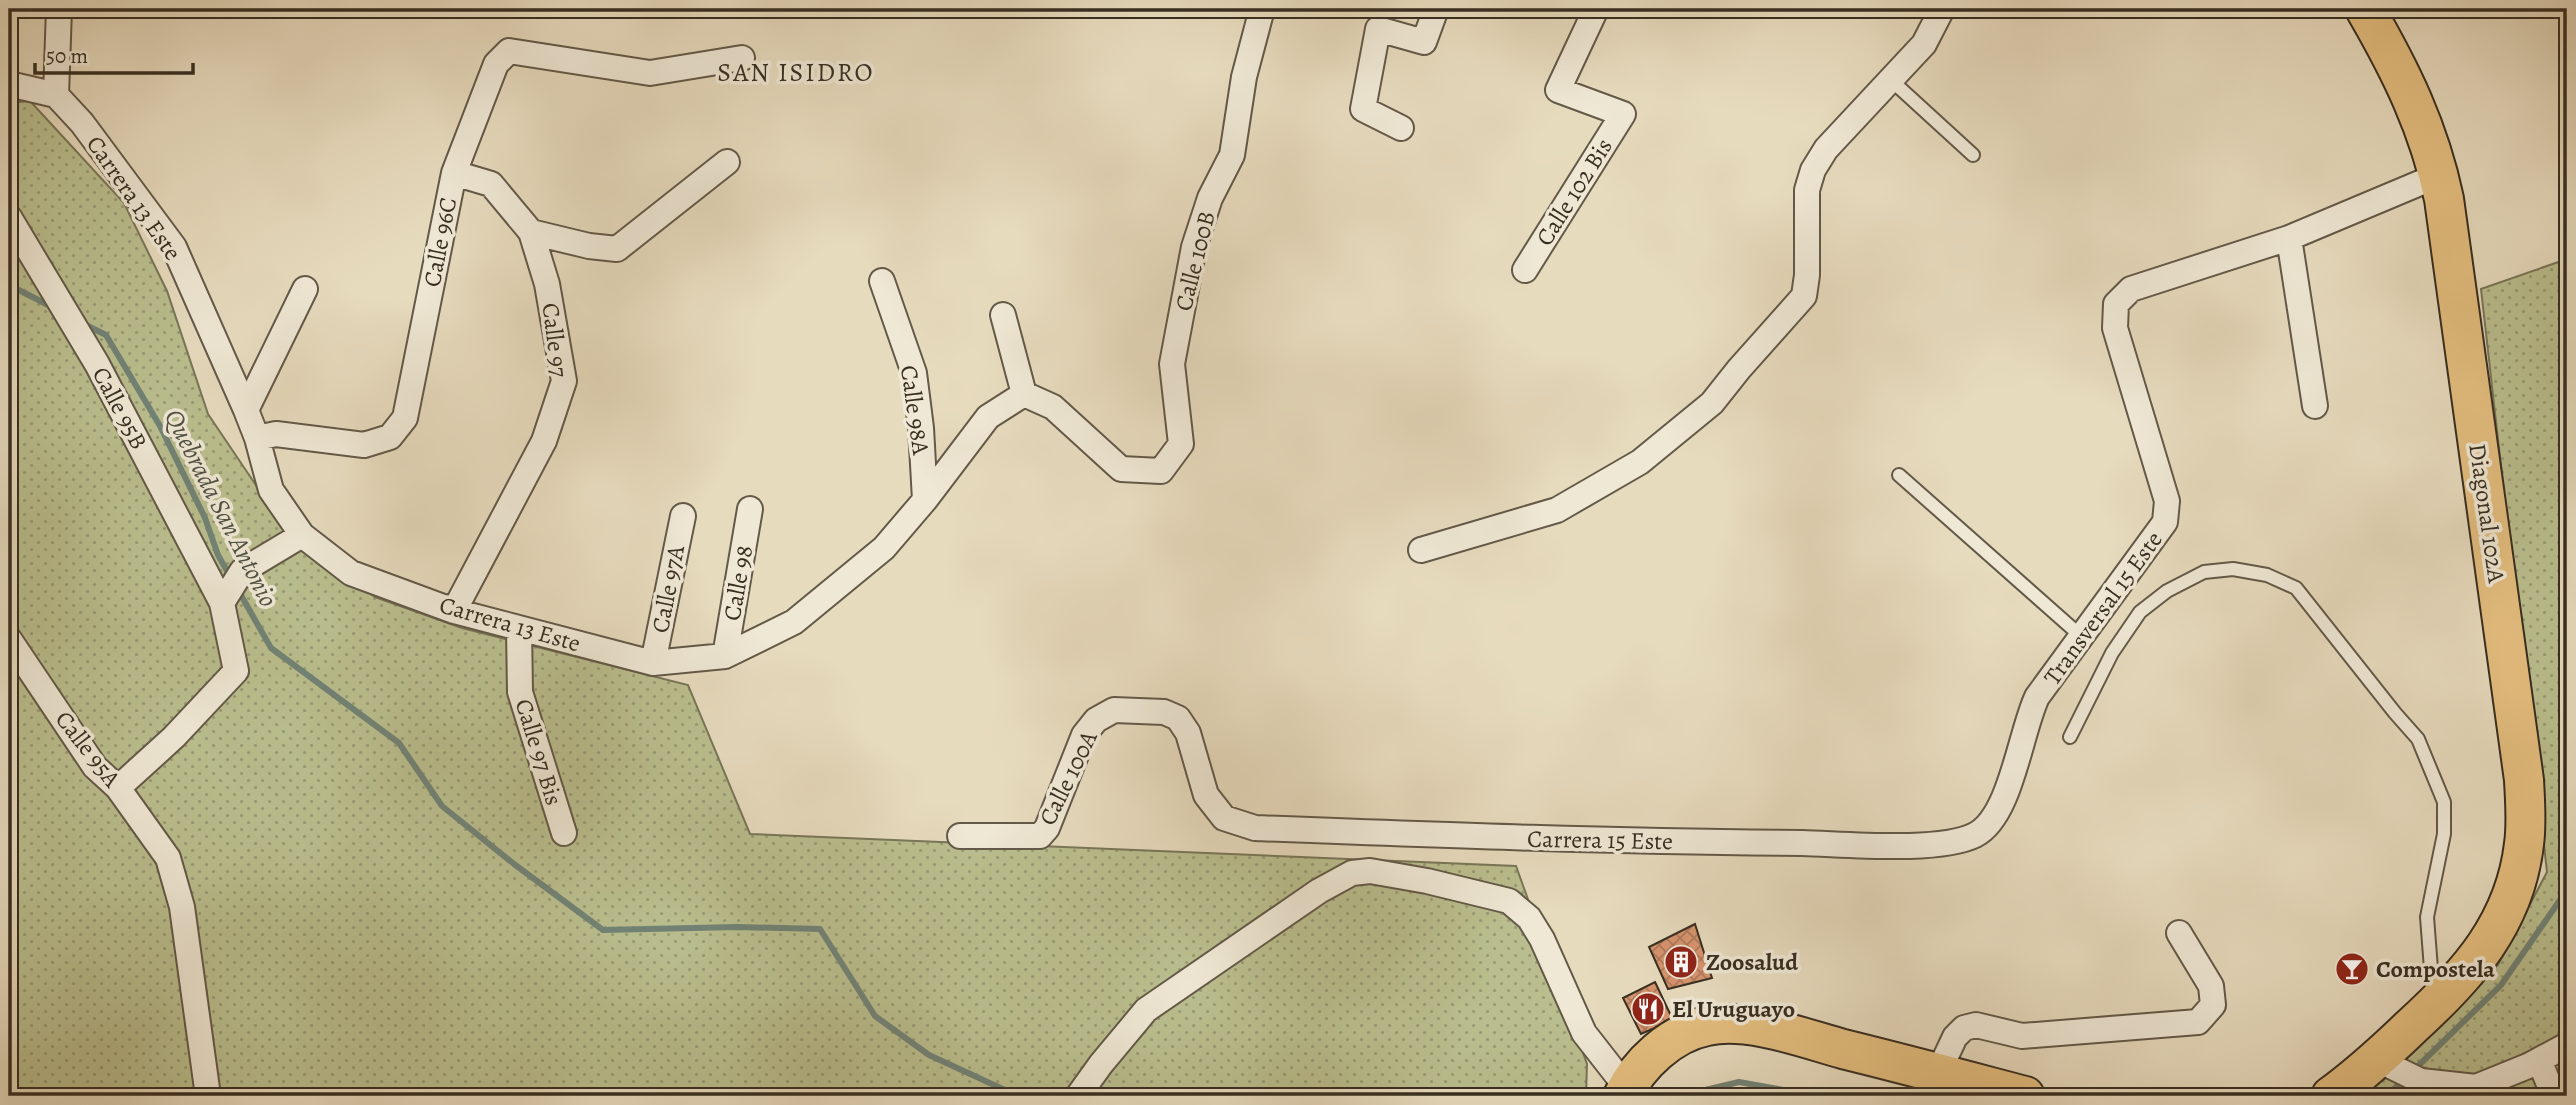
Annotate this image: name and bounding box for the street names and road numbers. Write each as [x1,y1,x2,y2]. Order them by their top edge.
street label: Carrera 13 Este [79,129,189,267]
street label: Calle 102 Bis [1528,132,1620,252]
street label: Calle 96C [416,195,464,289]
street label: Calle 100B [1167,208,1223,314]
street label: Calle 97 [535,301,576,380]
street label: Calle 95B [85,361,155,455]
street label: Calle 98A [893,363,937,458]
street label: Diagonal 102A [2461,441,2513,586]
street label: Transversal 15 Este [2036,525,2170,691]
street label: Calle 97A [644,542,692,635]
street label: Calle 98 [716,543,760,623]
street label: Carrera 13 Este [436,589,584,659]
street label: Calle 97 Bis [508,695,570,809]
street label: Calle 95A [48,704,129,795]
street label: Calle 100A [1031,725,1105,831]
street label: Carrera 15 Este [1527,823,1673,857]

